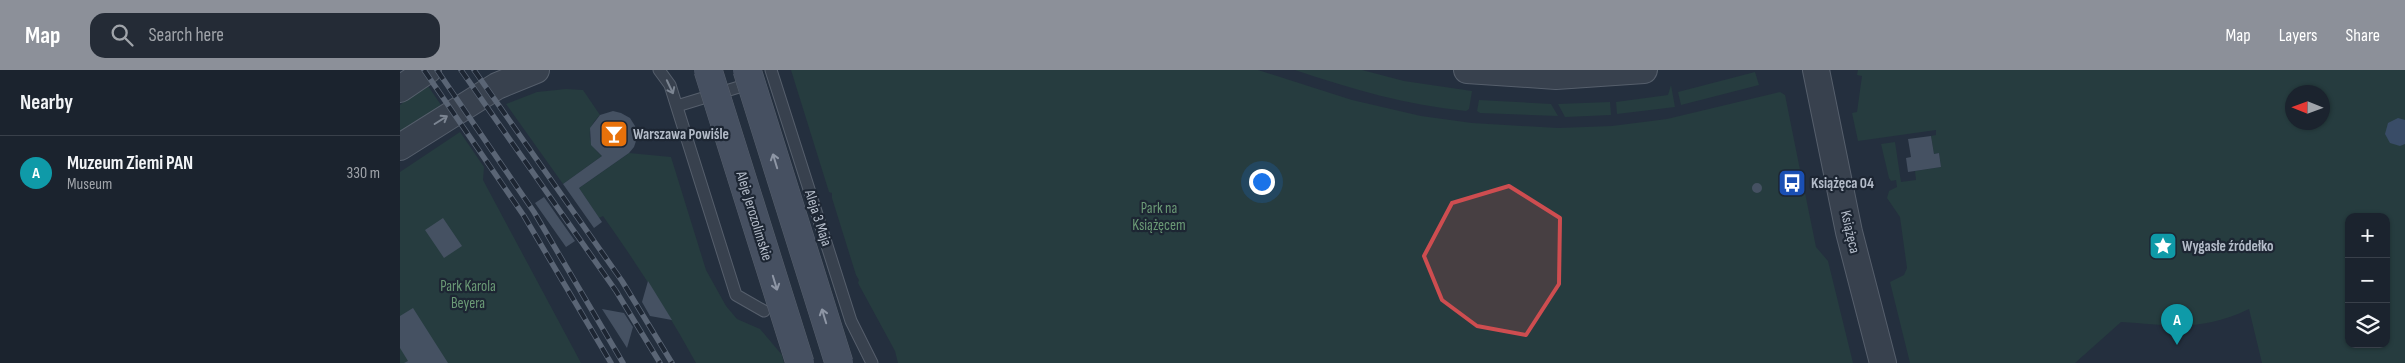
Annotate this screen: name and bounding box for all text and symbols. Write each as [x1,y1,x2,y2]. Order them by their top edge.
search box [90,13,440,58]
text: Map [25,21,60,50]
icon: search [108,21,136,49]
text: Search here [148,24,224,47]
text: Map [2226,25,2251,46]
text: Layers [2279,25,2318,46]
text: Share [2346,25,2380,46]
one-way arrow [666,79,675,94]
north arrow [2285,85,2330,130]
text: Nearby [20,90,73,115]
one-way arrow [434,115,448,125]
bar icon: Warszawa Powiśle [599,119,629,149]
place label: Warszawa Powiśle [633,125,729,144]
text: Muzeum Ziemi PAN [67,152,193,175]
one-way arrow [770,154,780,170]
text: A [32,164,40,183]
text: 330 m [347,164,380,183]
street label: Aleje Jerozolimskie [731,168,777,263]
bus stop icon: Książęca 04 [1777,168,1807,198]
your location [1249,169,1275,195]
place label: Książęca 04 [1811,174,1874,193]
text: Museum [67,175,112,194]
street label: Aleja 3 Maja [800,186,836,249]
park label: Park na Książęcem [1132,199,1186,235]
street label: Książęca [1836,209,1864,255]
map controls [2345,213,2390,348]
button: + [2345,213,2390,258]
place icon: Wygasłe źródełko [2148,231,2178,261]
place label: Wygasłe źródełko [2182,237,2274,256]
button: − [2345,258,2390,303]
one-way arrow [770,275,780,291]
park label: Park Karola Beyera [440,277,496,313]
button: layers [2345,303,2390,348]
pin: A [2161,304,2193,345]
one-way arrow [819,309,828,325]

